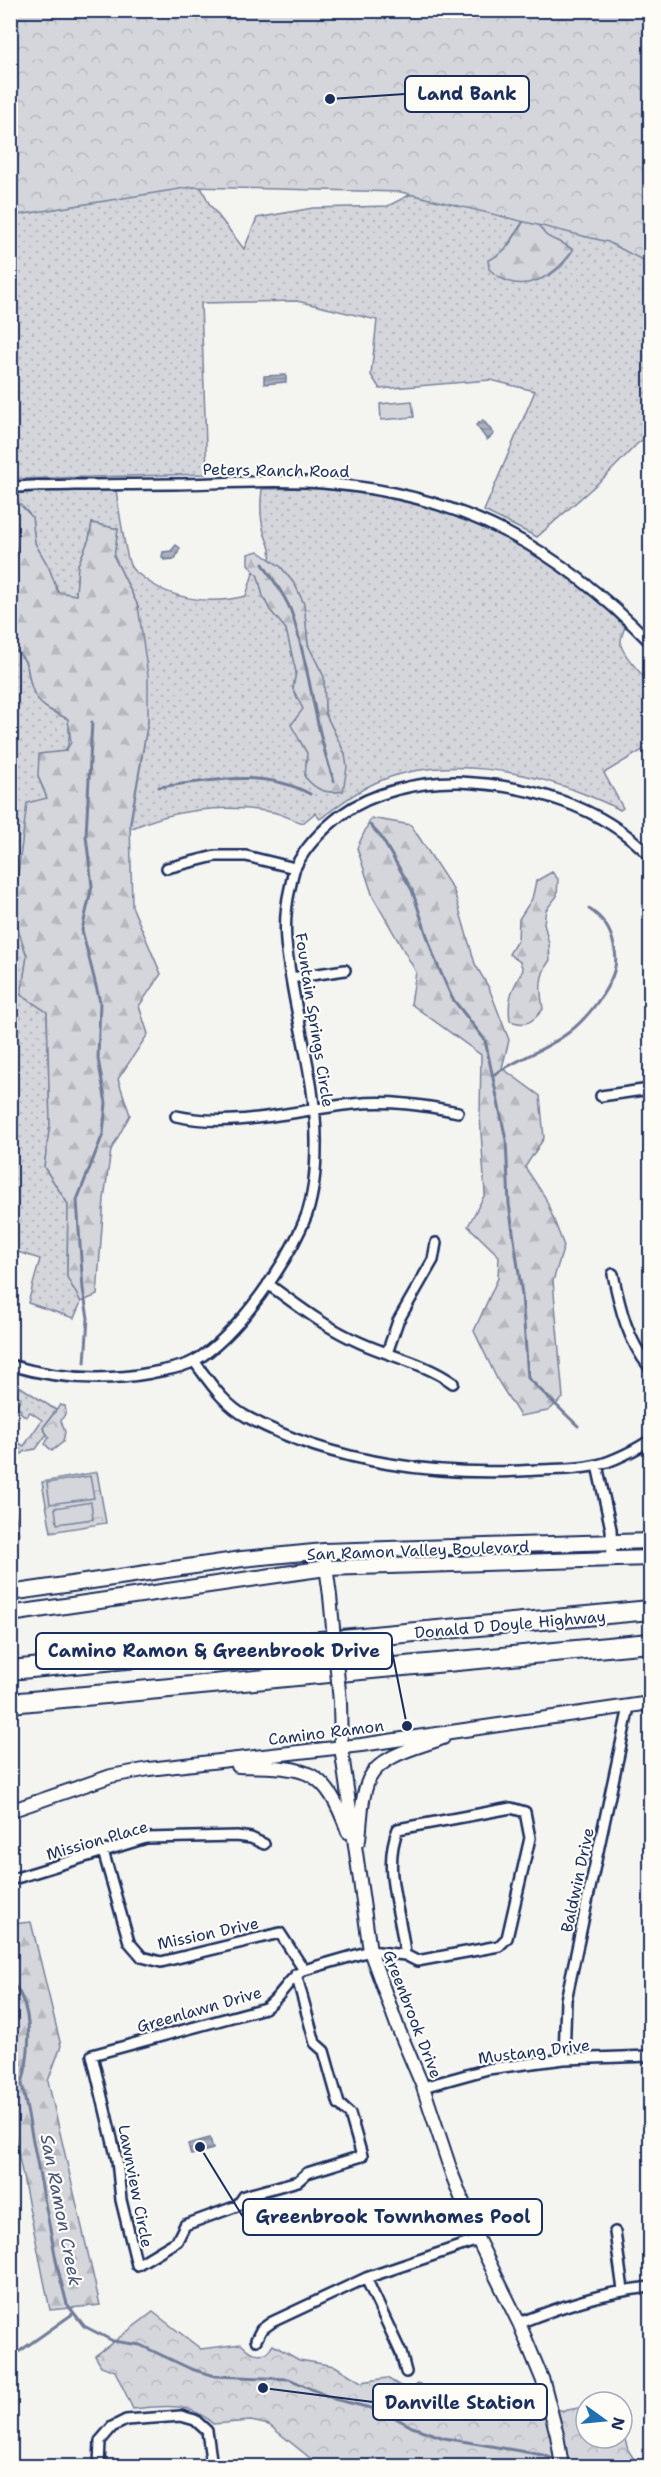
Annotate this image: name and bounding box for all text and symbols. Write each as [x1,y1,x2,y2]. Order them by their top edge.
callout: Land Bank [405,76,529,112]
text: Land Bank [417,82,517,106]
street label: Peters Ranch Road [202,459,350,482]
street label: Fountain Springs Circle [290,931,339,1109]
street label: San Ramon Valley Boulevard [307,1536,529,1565]
street label: Donald D Doyle Highway [413,1606,607,1643]
callout: Camino Ramon & Greenbrook Drive [36,1633,392,1669]
text: Camino Ramon & Greenbrook Drive [48,1639,380,1663]
street label: Camino Ramon [267,1715,385,1750]
street label: Mission Place [44,1816,150,1865]
street label: Baldwin Drive [556,1826,599,1934]
street label: Mission Drive [155,1912,261,1954]
street label: Greenbrook Drive [378,1947,447,2081]
street label: Greenlawn Drive [134,1982,264,2037]
street label: Mustang Drive [477,2034,591,2069]
street label: Lawnview Circle [113,2123,158,2249]
water label: San Ramon Creek [35,2132,88,2289]
callout: Greenbrook Townhomes Pool [243,2199,542,2235]
text: Greenbrook Townhomes Pool [256,2205,530,2229]
callout: Danville Station [373,2384,547,2420]
north arrow [574,2390,634,2450]
text: Danville Station [385,2391,535,2415]
text: N [606,2415,630,2433]

